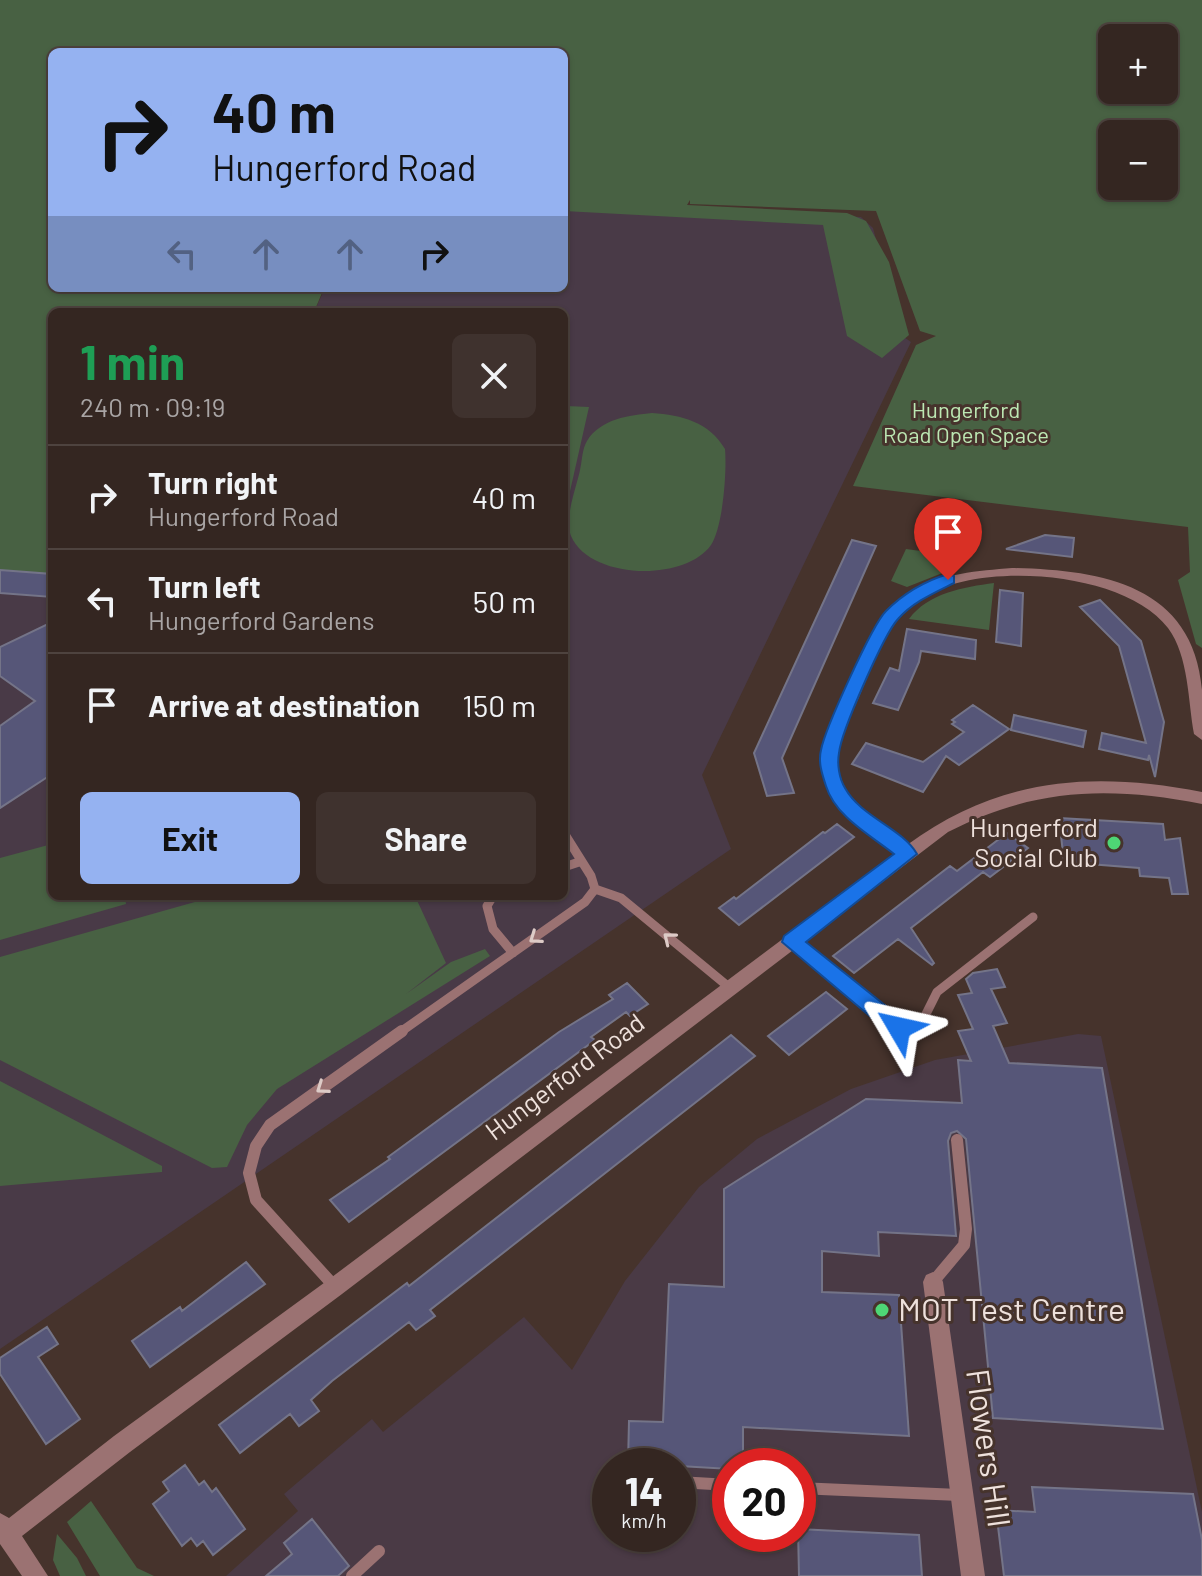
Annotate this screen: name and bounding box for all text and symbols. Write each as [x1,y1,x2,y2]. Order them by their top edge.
map controls [1098,24,1178,200]
button: + [1098,24,1178,104]
text: 40 m [212,77,336,144]
icon: right [80,80,184,184]
button: − [1098,120,1178,200]
text: Hungerford Road [212,145,476,188]
icon: left [160,232,204,276]
icon: ahead [244,232,288,276]
icon: ahead [328,232,372,276]
icon: right [412,232,456,276]
text: 1 min [80,332,185,390]
button: close [452,334,536,418]
text: 240 m · 09:19 [80,391,225,422]
park label: Hungerford Road Open Space [883,396,1049,447]
text: Turn right [148,464,278,500]
icon: right [80,475,124,519]
text: 40 m [472,479,536,515]
pin [914,498,982,580]
text: Hungerford Road [148,500,339,531]
icon: arrive [926,510,970,554]
text: Turn left [148,568,261,604]
icon: left [80,579,124,623]
text: 50 m [473,583,536,619]
text: Hungerford Gardens [148,604,374,635]
icon: arrive [80,683,124,727]
text: Arrive at destination [148,687,420,723]
text: 150 m [462,687,536,723]
button: Exit [80,792,300,884]
button: Share [316,792,536,884]
place label: Hungerford Social Club [970,811,1098,872]
marker: Hungerford Social Club [1105,834,1123,852]
one-way arrow [529,928,543,943]
one-way arrow [664,933,679,948]
position arrow [857,986,941,1070]
street label: Hungerford Road [479,1006,650,1146]
one-way arrow [317,1078,331,1093]
place label: MOT Test Centre [898,1289,1125,1327]
marker: MOT Test Centre [873,1301,891,1319]
street label: Flowers Hill [960,1366,1020,1529]
speed limit sign: 20 [712,1448,816,1552]
text: 14 [625,1466,663,1514]
text: km/h [621,1508,667,1532]

